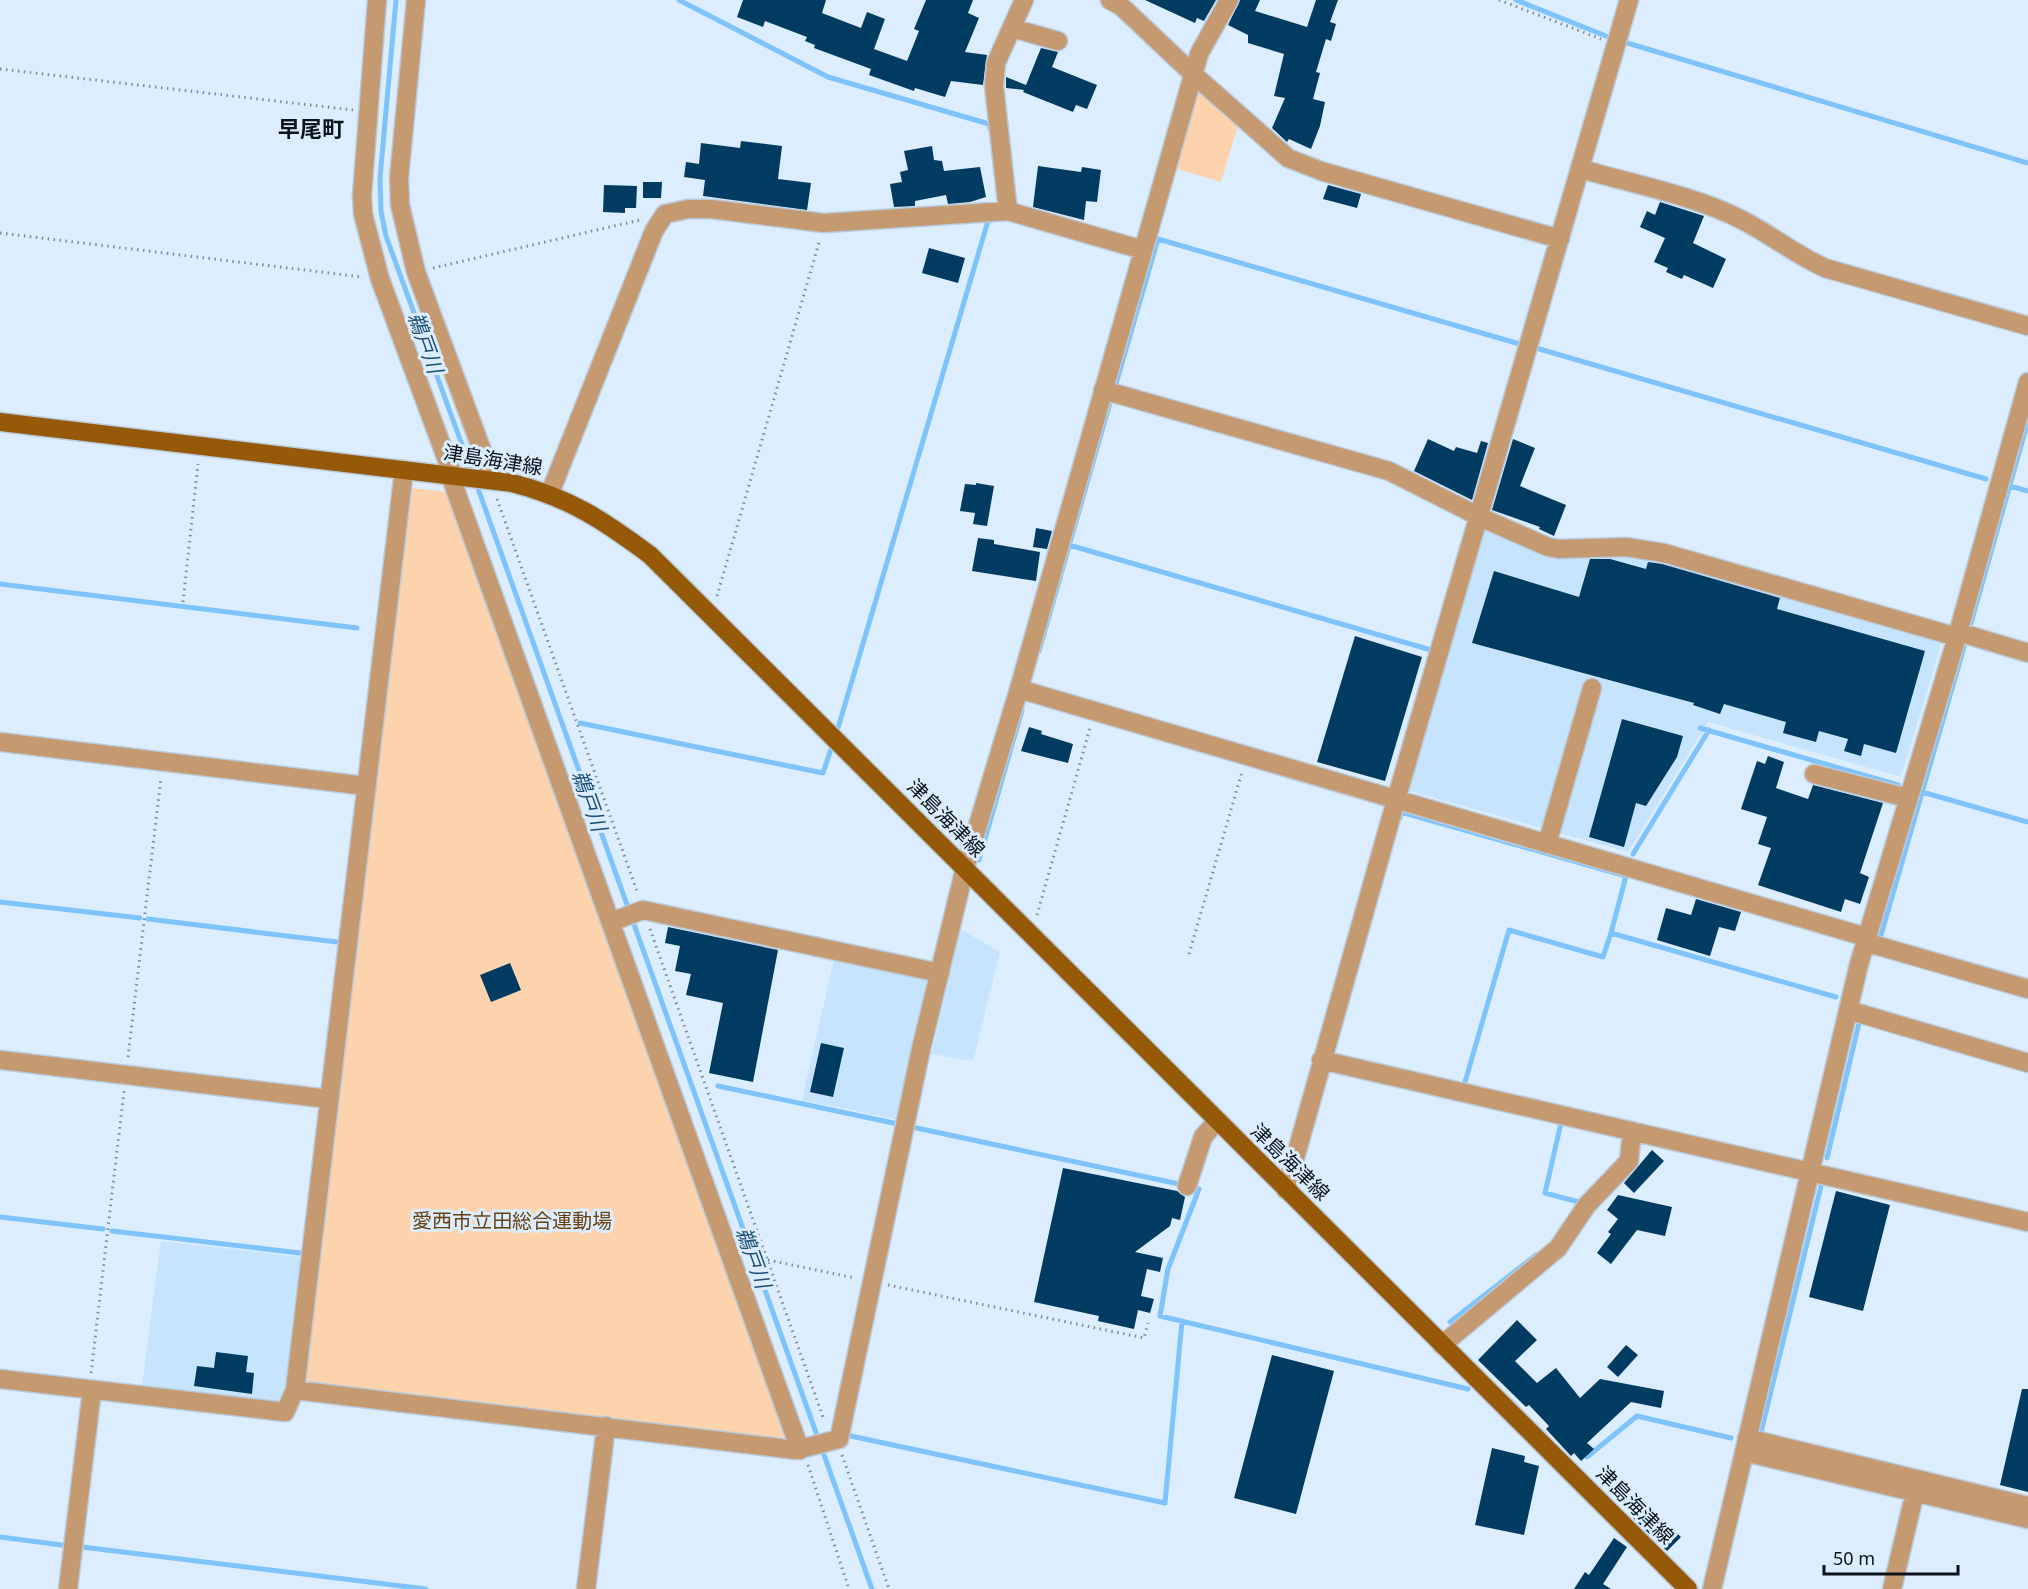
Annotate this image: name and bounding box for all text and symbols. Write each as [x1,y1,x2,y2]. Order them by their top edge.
district label: 早尾町 [278,113,344,143]
water label: 鵜戸川 [402,308,451,379]
street label: 津島海津線 [442,438,545,481]
water label: 鵜戸川 [566,766,615,837]
street label: 津島海津線 [901,773,991,863]
street label: 津島海津線 [1245,1117,1336,1206]
park label: 愛西市立田総合運動場 [412,1207,612,1234]
water label: 鵜戸川 [730,1223,779,1294]
street label: 津島海津線 [1590,1460,1680,1550]
scale bar [1824,1538,1958,1576]
text: 50 m [1833,1546,1875,1570]

